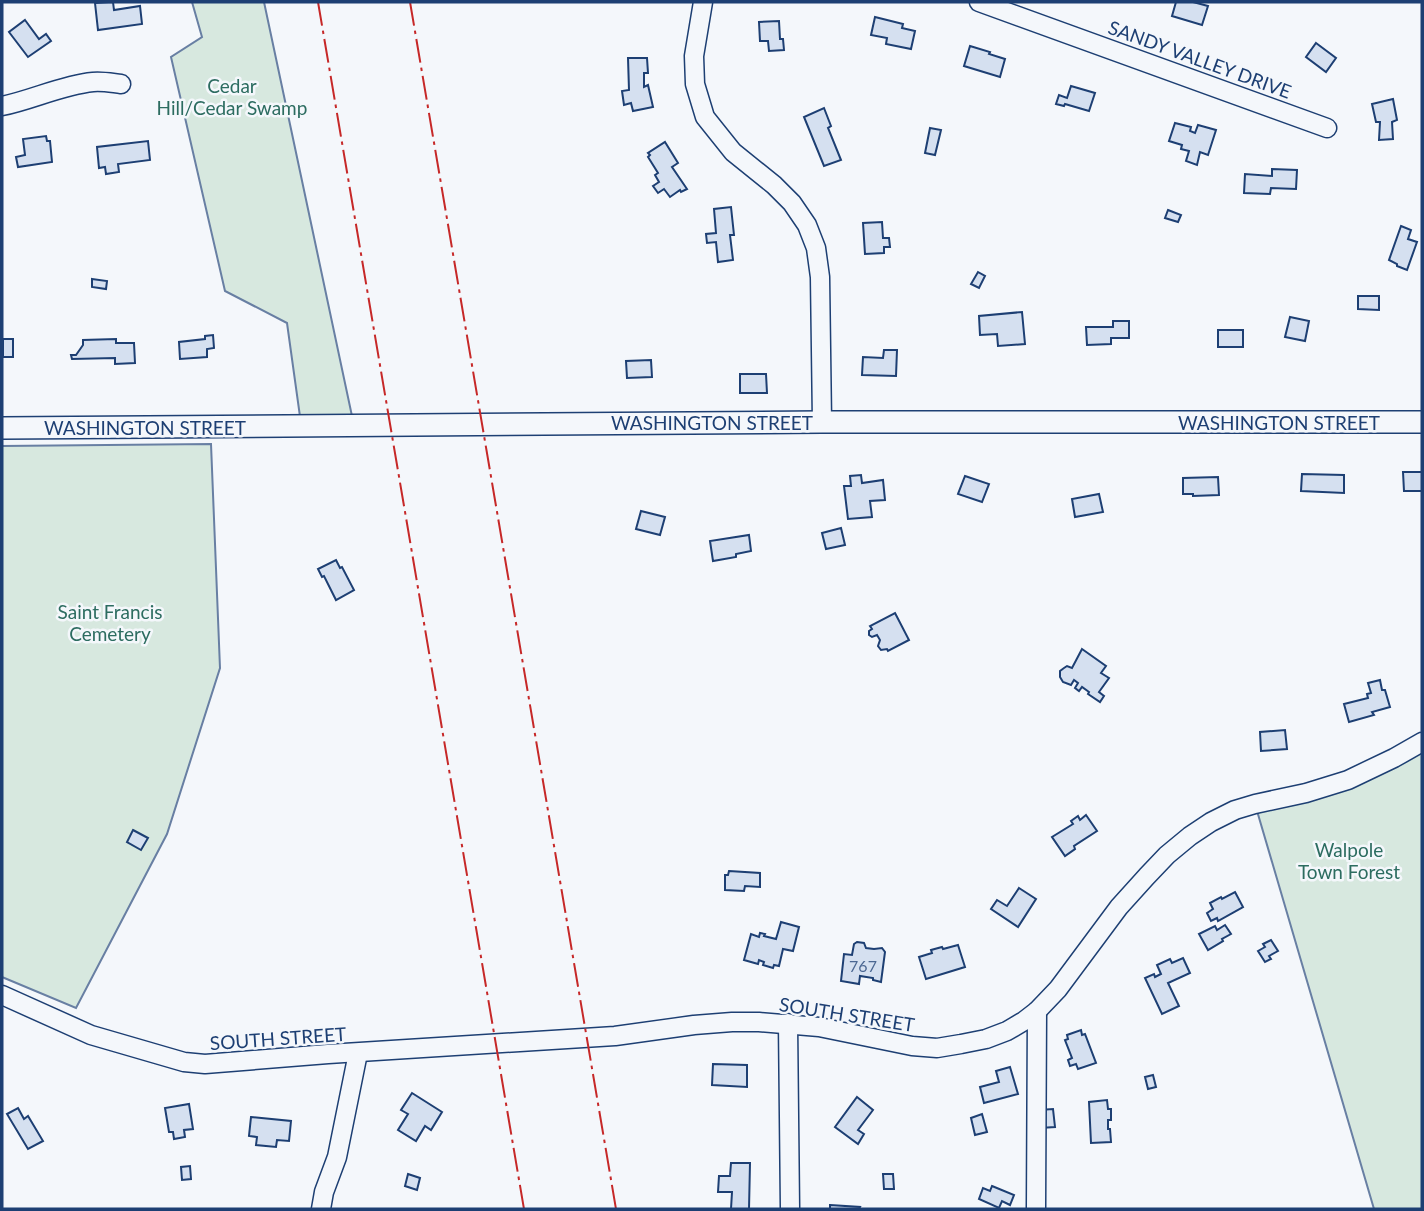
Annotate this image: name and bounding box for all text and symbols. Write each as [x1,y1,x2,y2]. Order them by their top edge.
street label: SANDY VALLEY DRIVE [1105,15,1295,103]
park label: Cedar Hill/Cedar Swamp [157,74,307,119]
street label: WASHINGTON STREET [611,411,813,434]
street label: WASHINGTON STREET [1178,411,1380,434]
street label: WASHINGTON STREET [44,416,246,439]
park label: Saint Francis Cemetery [58,600,162,645]
park label: Walpole Town Forest [1298,838,1400,883]
house number: 767 [849,956,877,975]
street label: SOUTH STREET [778,992,916,1036]
street label: SOUTH STREET [209,1022,347,1054]

